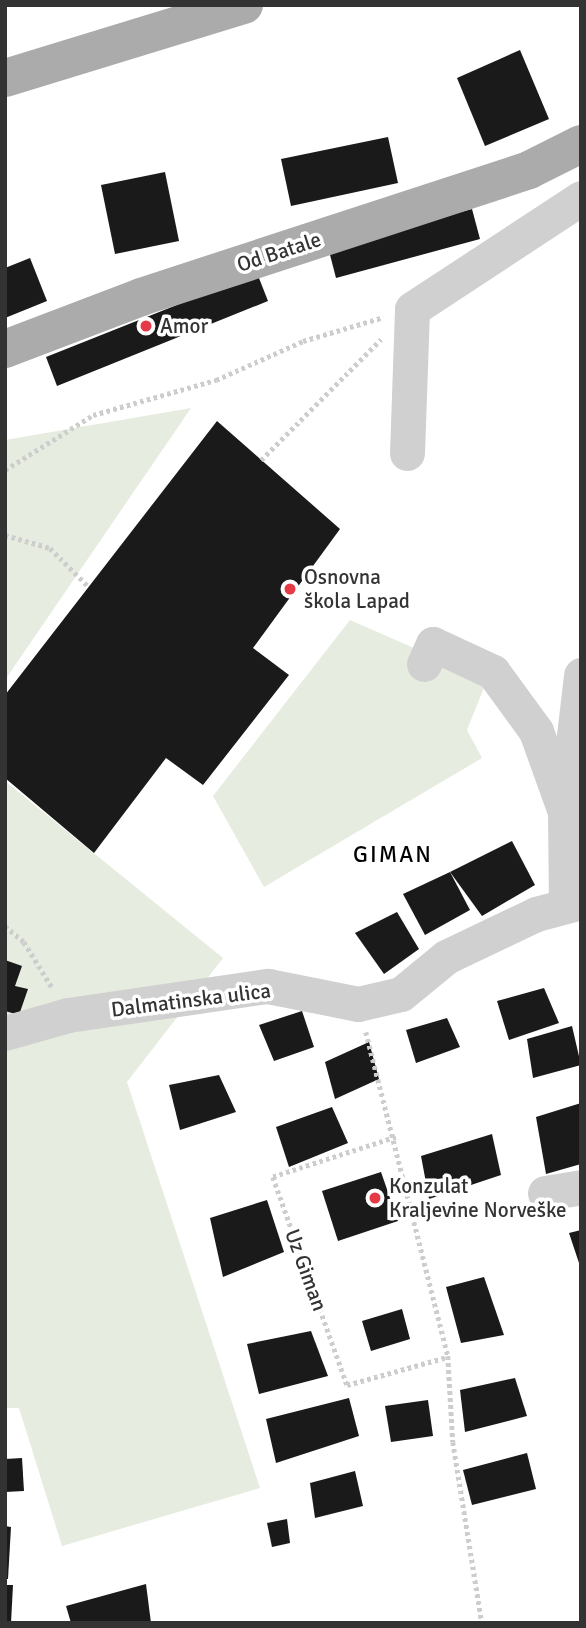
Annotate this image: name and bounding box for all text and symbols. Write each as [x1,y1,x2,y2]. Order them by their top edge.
street label: Od Batale [234,227,324,277]
place label: Amor [160,313,208,339]
marker: Amor [138,318,154,334]
place label: Osnovna škola Lapad [304,564,410,614]
marker: Osnovna škola Lapad [282,581,298,597]
district label: GIMAN [354,841,432,869]
street label: Dalmatinska ulica [110,978,272,1022]
place label: Konzulat Kraljevine Norveške [389,1173,567,1223]
marker: Konzulat Kraljevine Norveške [367,1190,383,1206]
street label: Uz Giman [280,1225,332,1315]

